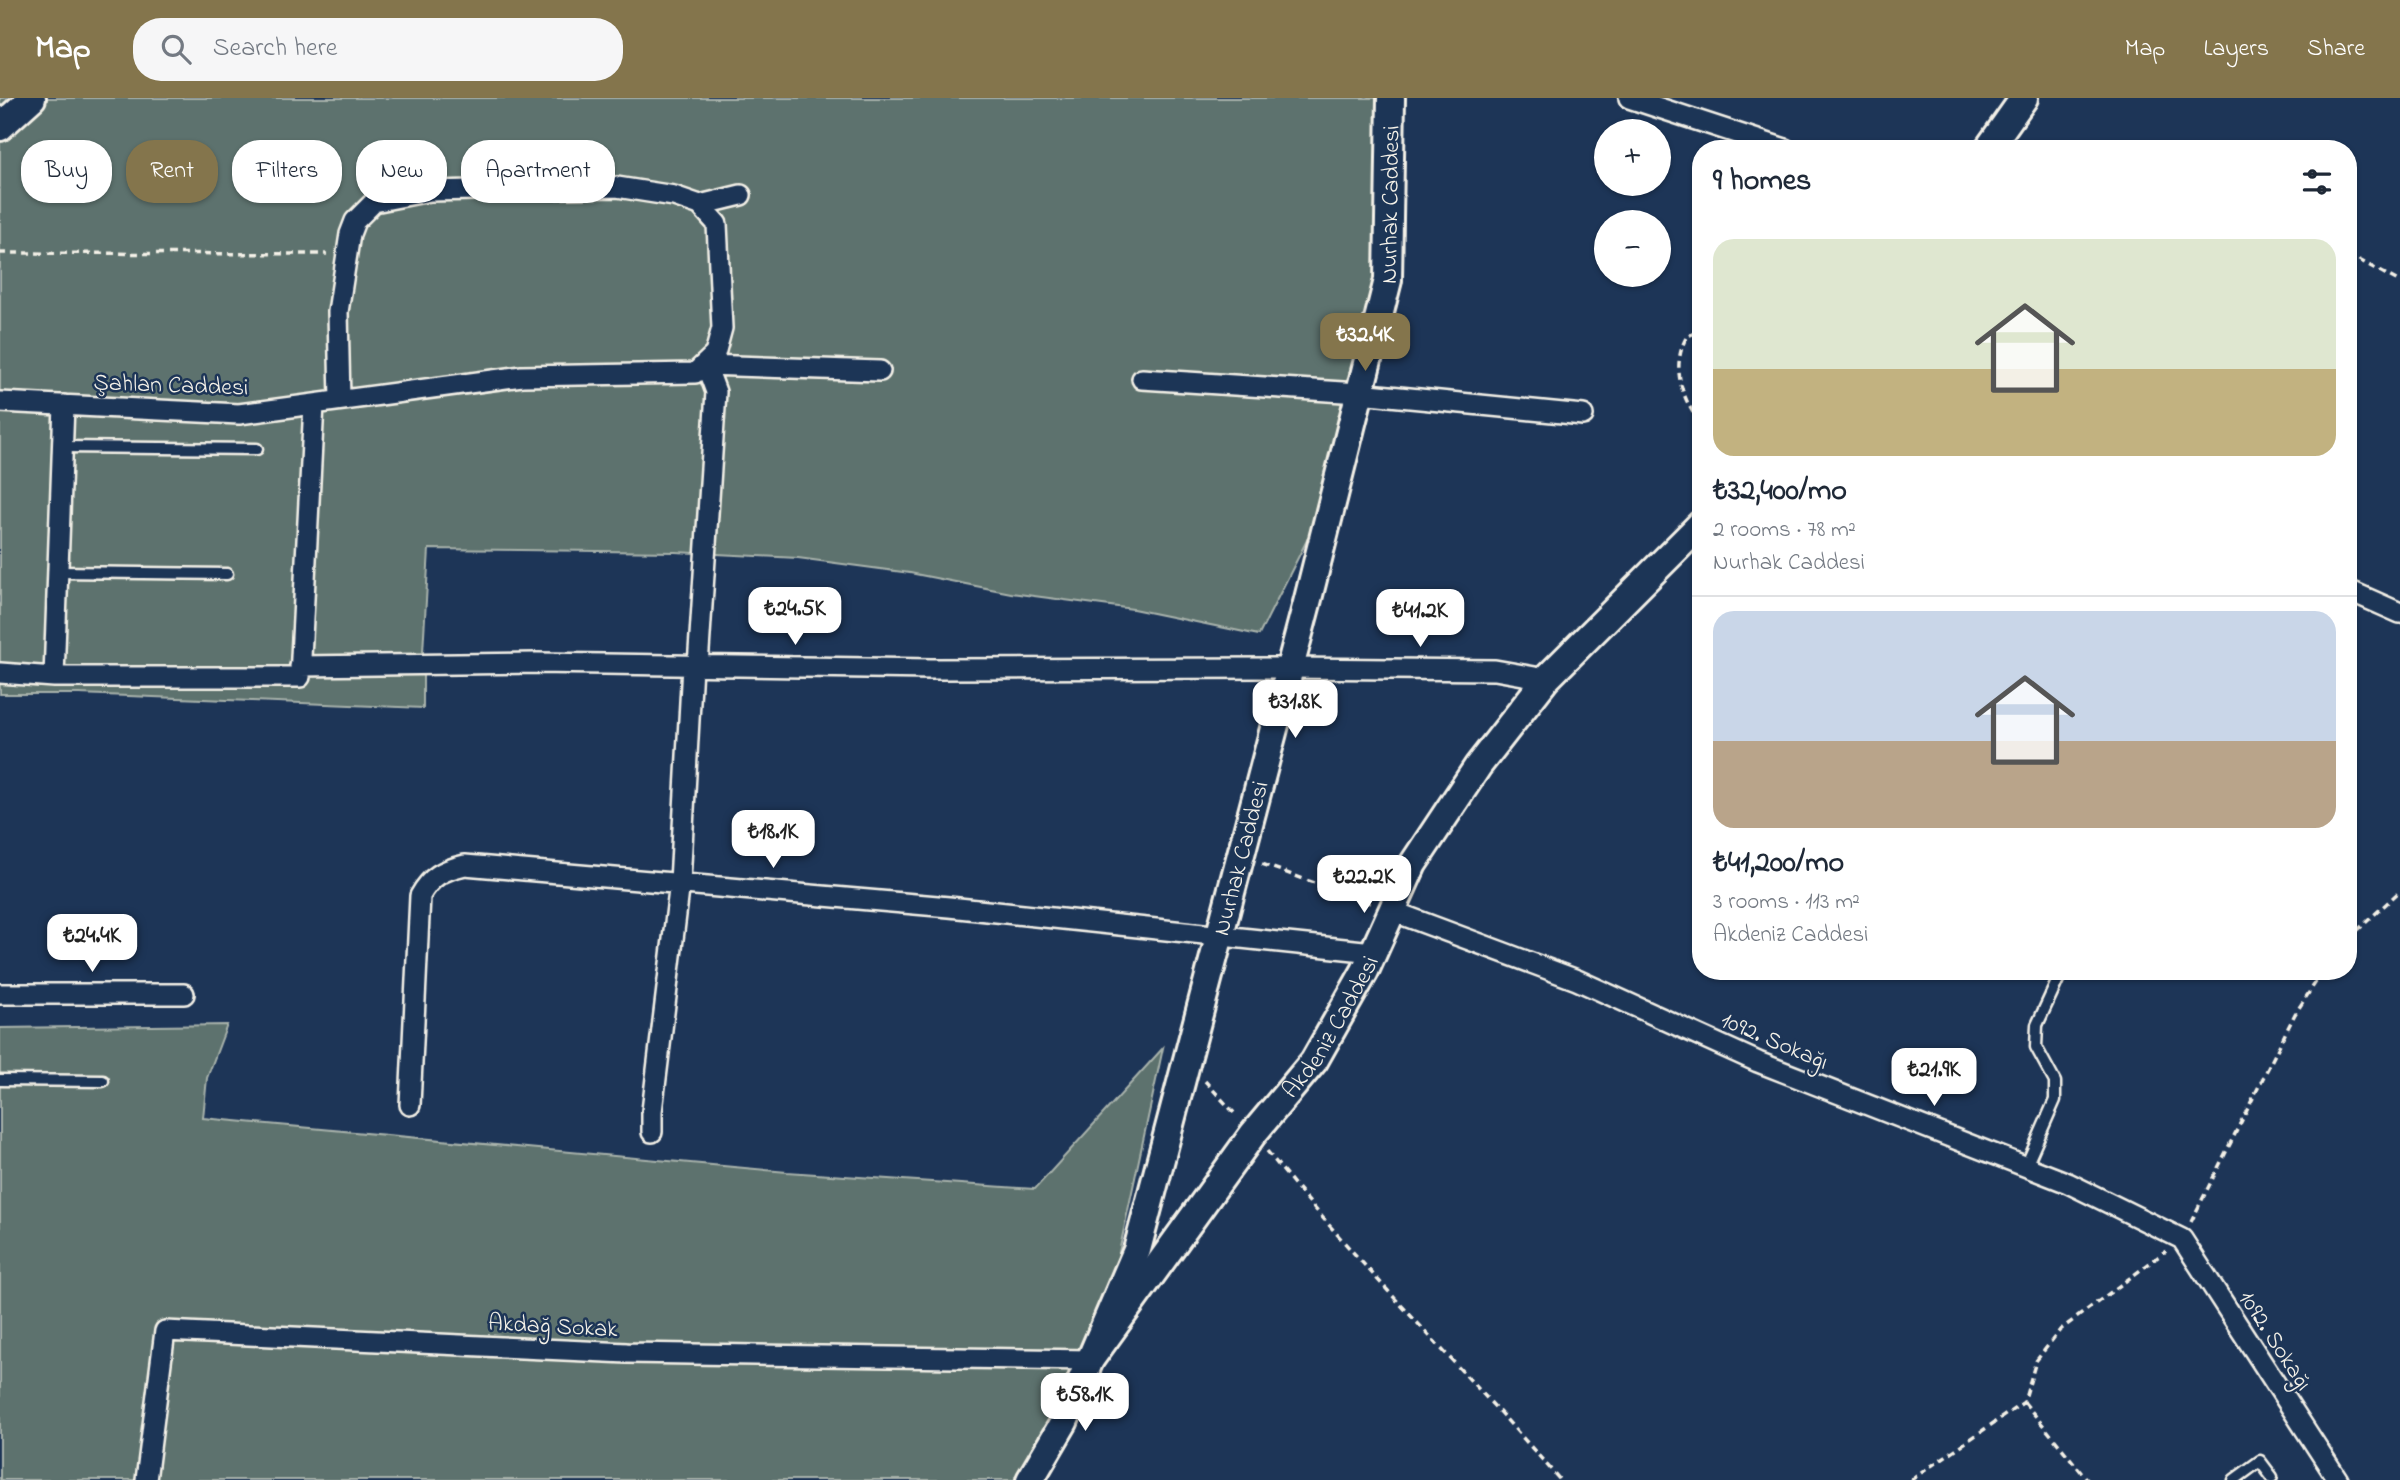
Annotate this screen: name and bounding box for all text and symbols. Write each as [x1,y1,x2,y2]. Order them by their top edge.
search box [133,18,623,81]
text: Map [35,25,91,73]
icon: search [157,30,195,68]
text: Search here [213,30,337,68]
text: Map [2125,32,2165,67]
text: Layers [2203,32,2269,67]
text: Share [2307,32,2365,67]
map controls [1594,119,1671,287]
button: + [1594,119,1671,196]
street label: Nurhak Caddesi [1373,125,1411,284]
chip: Buy [21,140,112,203]
chip: Rent [126,140,218,203]
chip: Filters [232,140,342,203]
chip: New [356,140,447,203]
chip: Apartment [461,140,615,203]
text: 9 homes [1713,160,1811,204]
icon: filters [2298,163,2336,201]
button: − [1594,210,1671,287]
icon: home [1962,285,2088,411]
pin: ₺32.4K [1308,314,1422,373]
text: ₺32.4K [1336,319,1394,352]
street label: Şahlan Caddesi [93,366,249,407]
text: ₺32,400/mo [1713,470,1847,514]
text: 2 rooms · 78 m² [1713,514,1856,547]
text: Nurhak Caddesi [1713,547,1865,580]
pin: ₺24.5K [738,588,852,647]
pin: ₺41.2K [1363,589,1477,649]
text: ₺24.5K [764,593,826,626]
text: ₺41.2K [1392,595,1448,628]
icon: home [1962,657,2088,783]
pin: ₺31.8K [1238,680,1352,740]
text: ₺31.8K [1269,686,1321,719]
street label: Nurhak Caddesi [1205,777,1280,940]
pin: ₺18.1K [716,810,830,870]
text: ₺18.1K [748,816,798,849]
text: ₺41,200/mo [1713,842,1844,886]
pin: ₺22.2K [1307,856,1421,915]
text: ₺22.2K [1333,861,1395,894]
text: 3 rooms · 113 m² [1713,886,1860,919]
pin: ₺24.4K [35,914,149,974]
text: Akdeniz Caddesi [1713,919,1868,952]
text: ₺24.4K [63,920,121,953]
street label: Akdeniz Caddesi [1275,951,1390,1107]
street label: 1092. Sokağı [1715,1004,1833,1081]
pin: ₺21.9K [1877,1048,1991,1108]
text: ₺21.9K [1908,1054,1960,1087]
street label: 1092. Sokağı [2228,1284,2320,1399]
street label: Akdağ Sokak [487,1307,619,1348]
pin: ₺58.1K [1028,1374,1142,1433]
text: ₺58.1K [1057,1379,1113,1412]

